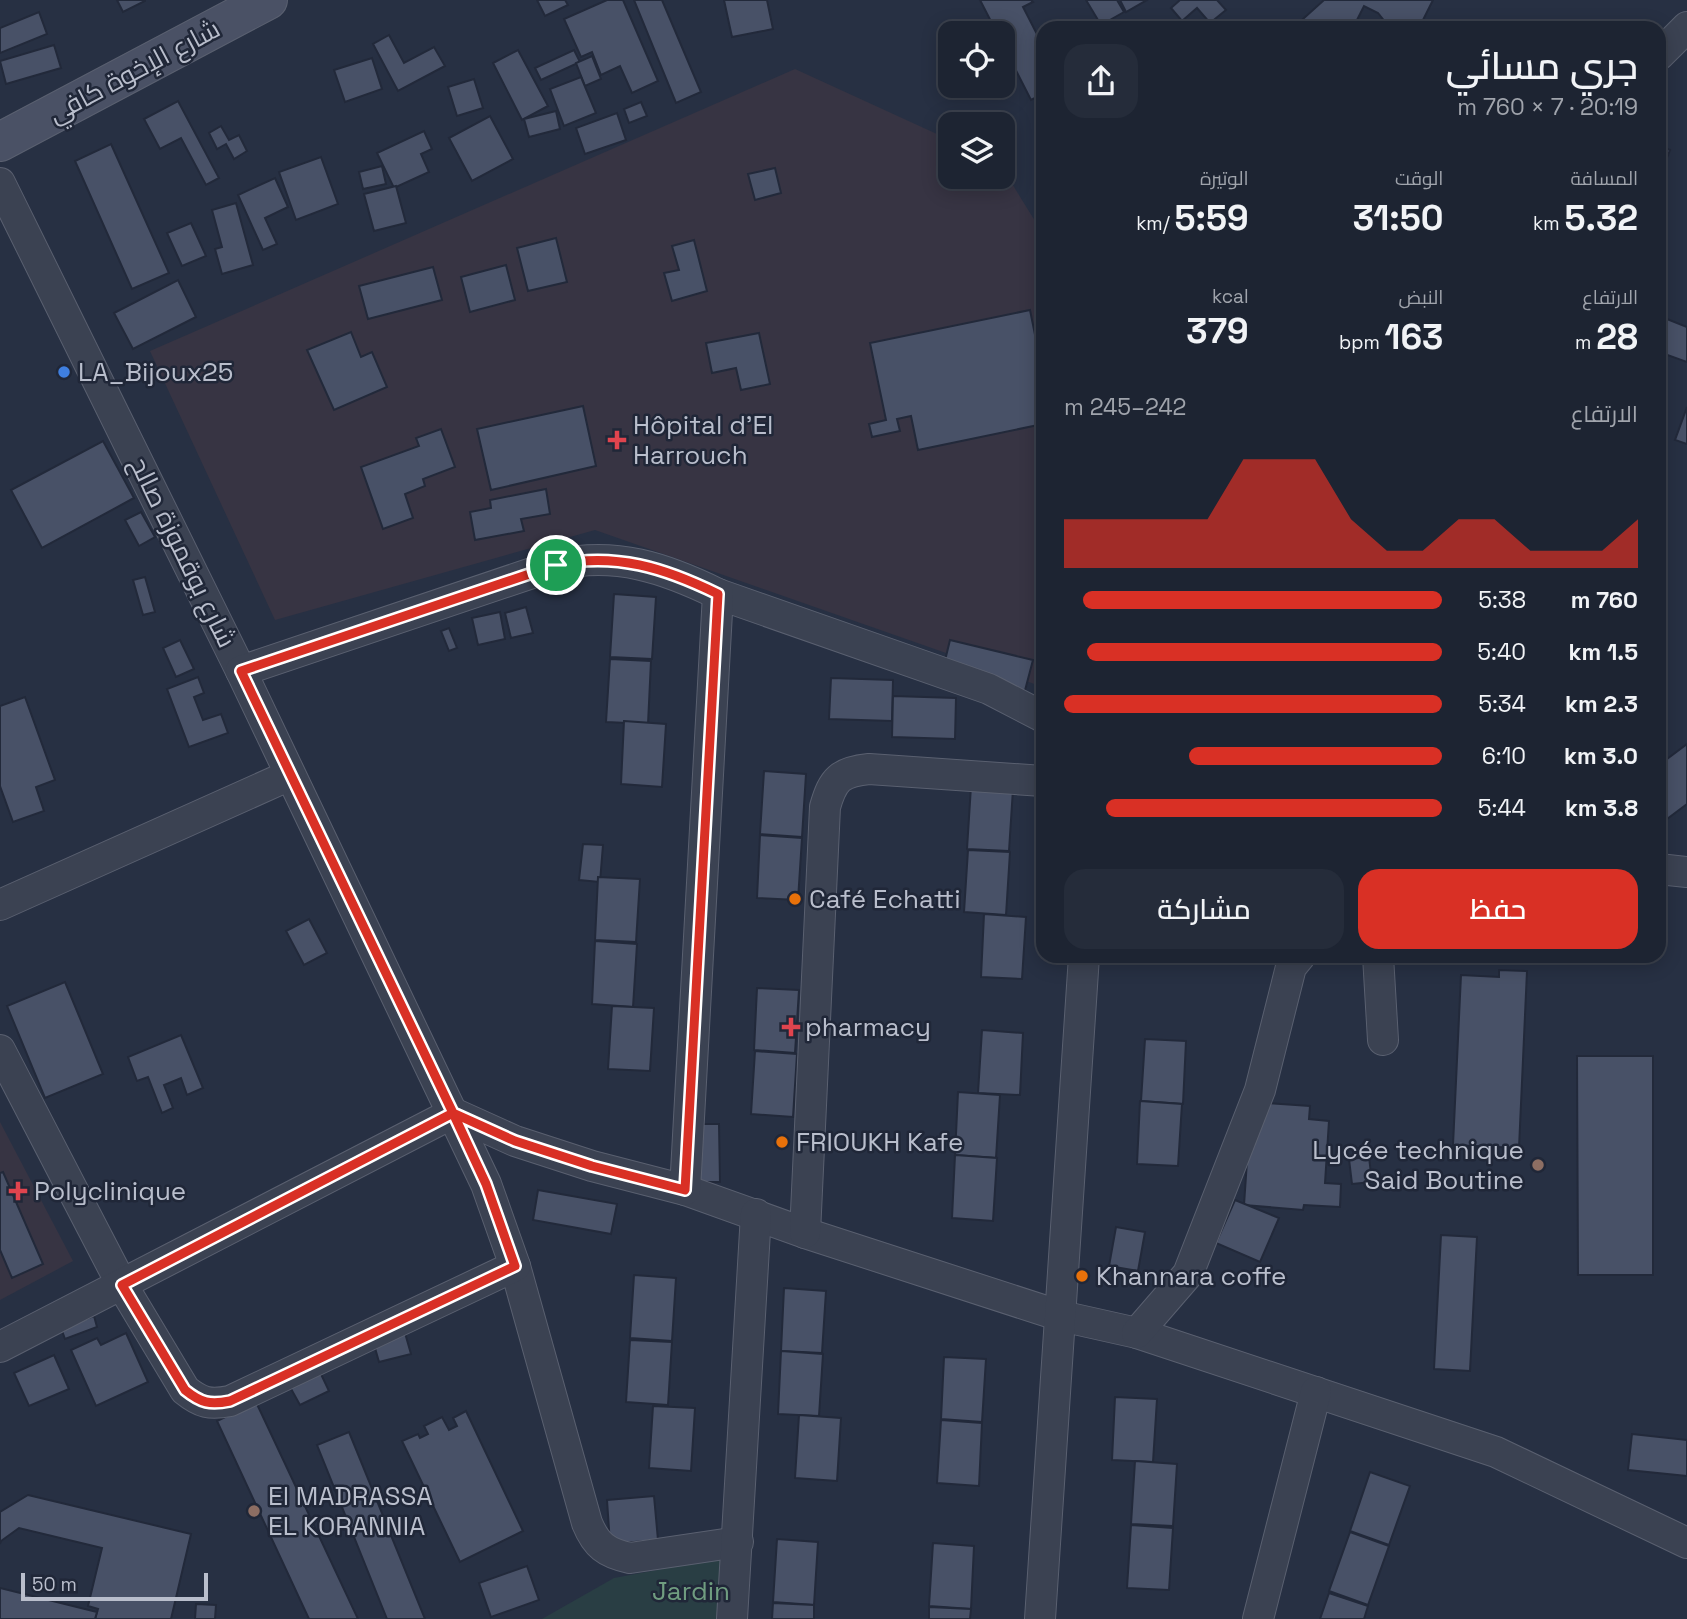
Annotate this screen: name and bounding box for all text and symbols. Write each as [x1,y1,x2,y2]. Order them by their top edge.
street label: شارع الإخوة كافي [42,11,228,134]
map controls [938,21,1015,189]
button: locate [938,21,1015,98]
text: جري مسائي [1446,42,1638,90]
button: share [1064,44,1138,118]
text: 20:19 · 7 × 760 m [1457,92,1638,122]
button: layers [938,112,1015,189]
text: الوتيرة [1200,166,1249,191]
text: الوقت [1395,166,1443,191]
text: المسافة [1570,166,1638,191]
text: 5:59 [1175,196,1249,240]
text: 31:50 [1353,196,1443,240]
text: 5.32 [1564,196,1638,240]
text: /km [1136,211,1175,236]
text: km [1533,211,1564,236]
text: kcal [1212,284,1249,309]
text: النبض [1399,285,1443,310]
text: الارتفاع [1582,285,1638,310]
text: 379 [1186,309,1249,353]
text: 163 [1385,315,1443,359]
text: 28 [1596,315,1638,359]
text: bpm [1339,330,1385,355]
text: m [1575,330,1596,355]
place label: LA_Bijoux25 [78,355,233,389]
marker: LA_Bijoux25 [56,364,72,380]
text: 242–245 m [1064,392,1186,422]
text: الارتفاع [1571,399,1638,429]
place label: Hôpital d'El Harrouch [633,408,773,472]
marker: Hôpital d'El Harrouch [607,430,627,450]
street label: شارع بوقموزة صالح [122,451,244,653]
pin [526,535,586,595]
icon: arrive [537,546,575,584]
text: 5:38 [1478,585,1526,615]
text: 760 m [1571,585,1638,615]
text: 5:40 [1477,637,1526,667]
text: 1.5 km [1568,637,1638,667]
text: 5:34 [1478,689,1526,719]
text: 2.3 km [1565,689,1638,719]
text: 6:10 [1482,741,1526,771]
text: 3.0 km [1564,741,1638,771]
text: 5:44 [1478,793,1526,823]
text: 3.8 km [1565,793,1638,823]
button: مشاركة [1064,869,1344,949]
button: حفظ [1358,869,1638,949]
place label: Café Echatti [809,882,961,916]
marker: Café Echatti [787,891,803,907]
place label: pharmacy [805,1010,931,1044]
marker: pharmacy [783,1019,799,1035]
place label: FRIOUKH Kafe [796,1125,963,1159]
place label: Lycée technique Said Boutine [1312,1133,1524,1197]
marker: FRIOUKH Kafe [774,1134,790,1150]
marker: Lycée technique Said Boutine [1530,1157,1546,1173]
place label: Polyclinique [34,1174,186,1208]
marker: Polyclinique [8,1181,28,1201]
place label: Khannara coffe [1096,1259,1286,1293]
marker: Khannara coffe [1074,1268,1090,1284]
place label: El MADRASSA EL KORANNIA [268,1479,433,1543]
marker: El MADRASSA EL KORANNIA [246,1503,262,1519]
scale bar [21,1570,208,1602]
text: 50 m [32,1572,77,1597]
park label: Jardin [652,1574,730,1608]

